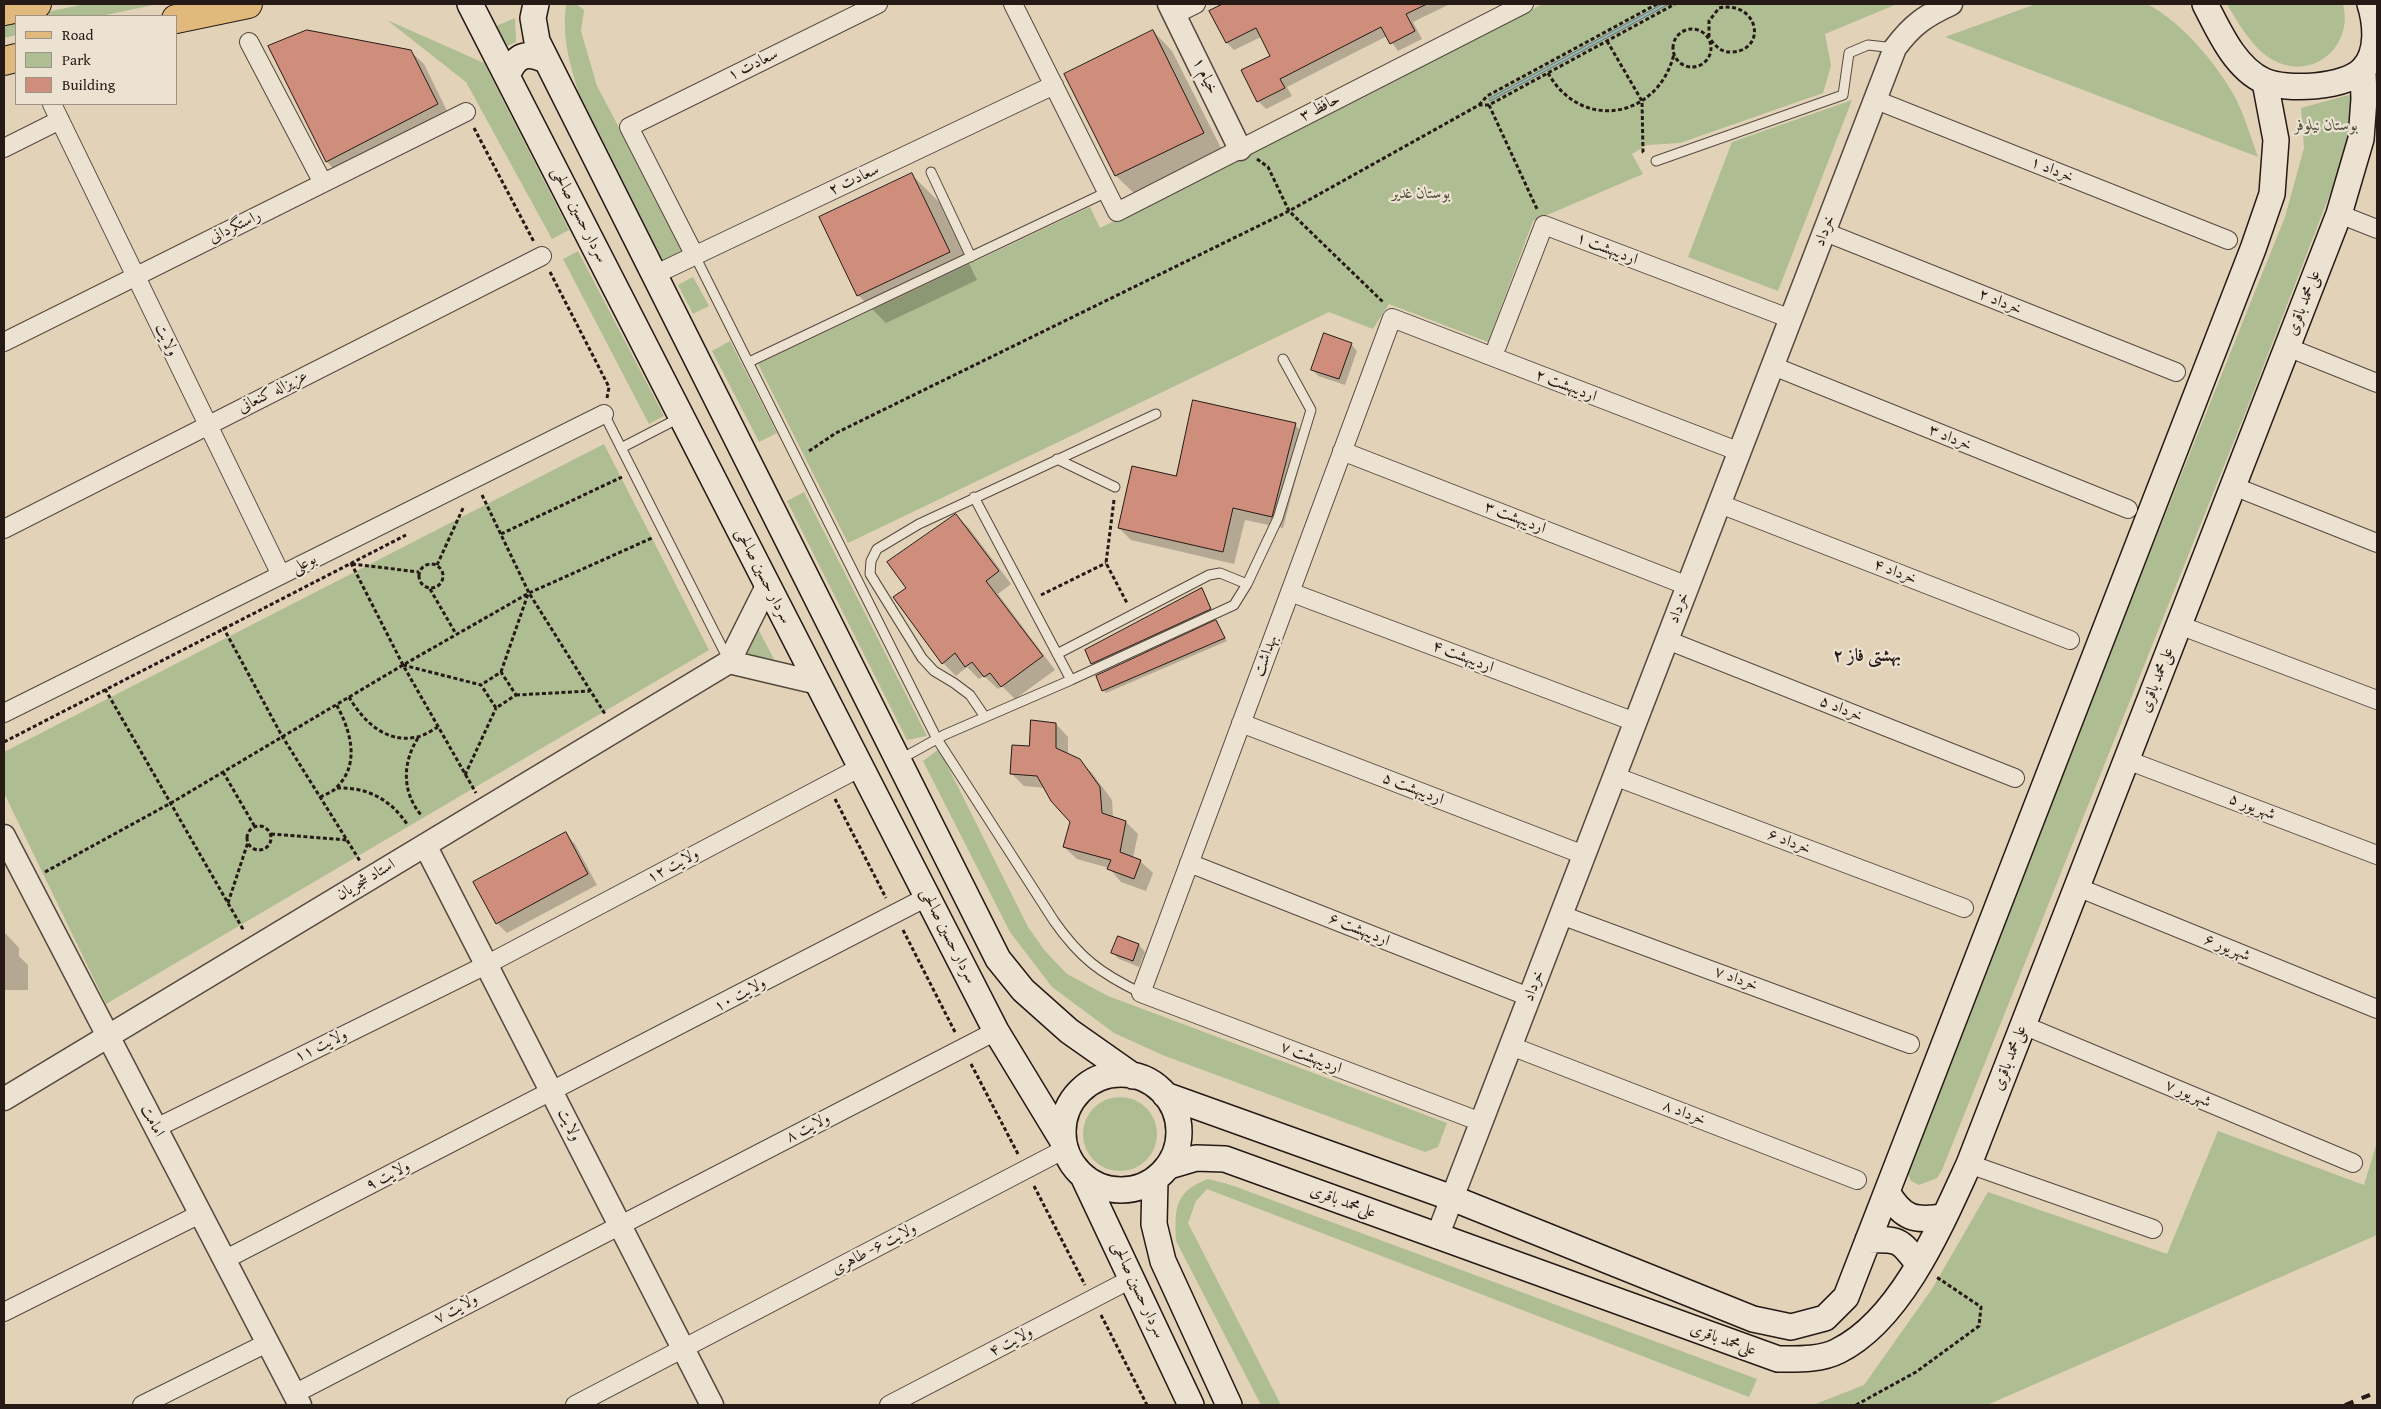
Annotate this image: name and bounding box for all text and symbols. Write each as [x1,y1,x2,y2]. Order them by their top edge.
legend [15,15,178,105]
text: Road [62,24,93,45]
street label: سعادت ۱ [725,45,781,85]
text: Park [62,49,91,70]
street label: خیام ۱ [1188,55,1222,97]
text: Building [62,74,115,95]
street label: حافظ ۳ [1296,90,1344,126]
park label: بوستان نیلوفر [2294,116,2358,136]
street label: خرداد ۱ [2028,153,2076,187]
street label: سعادت ۲ [826,160,882,200]
street label: سردار حسین صالحی [547,164,611,266]
park label: بوستان غدیر [1392,184,1450,204]
street label: راستگردانی [206,206,264,248]
street label: خرداد [1810,213,1840,249]
street label: اردیبهشت ۱ [1574,229,1640,269]
street label: علی‌محمد باقری [2283,267,2325,339]
street label: خرداد ۲ [1976,285,2024,319]
street label: ولایت [150,321,182,359]
street label: عزیزاله کنعانی [235,366,311,418]
street label: اردیبهشت ۲ [1533,366,1599,406]
street label: خرداد ۳ [1926,421,1974,455]
street label: اردیبهشت ۳ [1482,498,1548,538]
street label: سردار حسین صالحی [731,525,795,627]
street label: بوعلی [288,550,320,578]
street label: خرداد ۴ [1871,555,1919,589]
street label: خرداد [1664,590,1694,626]
street label: بهداشت [1250,633,1282,679]
street label: اردیبهشت ۴ [1430,637,1496,677]
street label: علی‌محمد باقری [2136,644,2178,716]
district label: بهشتی فاز ۲ [1833,645,1901,667]
street label: خرداد ۵ [1817,692,1865,726]
street label: اردیبهشت ۵ [1380,769,1446,809]
street label: شهریور ۵ [2226,789,2278,825]
street label: خرداد ۶ [1765,825,1813,859]
street label: ولایت ۱۲ [644,844,702,888]
street label: استاد شجریان [333,855,399,905]
street label: سردار حسین صالحی [916,885,980,987]
street label: اردیبهشت ۶ [1326,909,1392,951]
street label: شهریور ۶ [2201,930,2253,966]
street label: خرداد ۷ [1712,962,1760,996]
street label: خرداد [1519,968,1549,1004]
street label: ولایت ۱۰ [711,973,769,1017]
street label: علی‌محمد باقری [1989,1022,2031,1094]
street label: ولایت ۱۱ [292,1025,350,1067]
street label: اردیبهشت ۷ [1278,1038,1344,1078]
street label: شهریور ۷ [2162,1076,2214,1112]
street label: خرداد ۸ [1660,1096,1708,1130]
street label: امامت [136,1102,168,1140]
street label: ولایت [553,1106,585,1144]
street label: ولایت ۸ [783,1109,833,1147]
street label: ولایت ۹ [363,1157,413,1195]
street label: علی‌محمد باقری [1307,1181,1379,1223]
street label: ولایت ۶- طاهری [828,1219,920,1279]
street label: سردار حسین صالحی [1107,1239,1169,1341]
street label: ولایت ۷ [431,1290,481,1328]
street label: علی‌محمد باقری [1687,1320,1759,1360]
street label: ولایت ۴ [986,1323,1036,1361]

